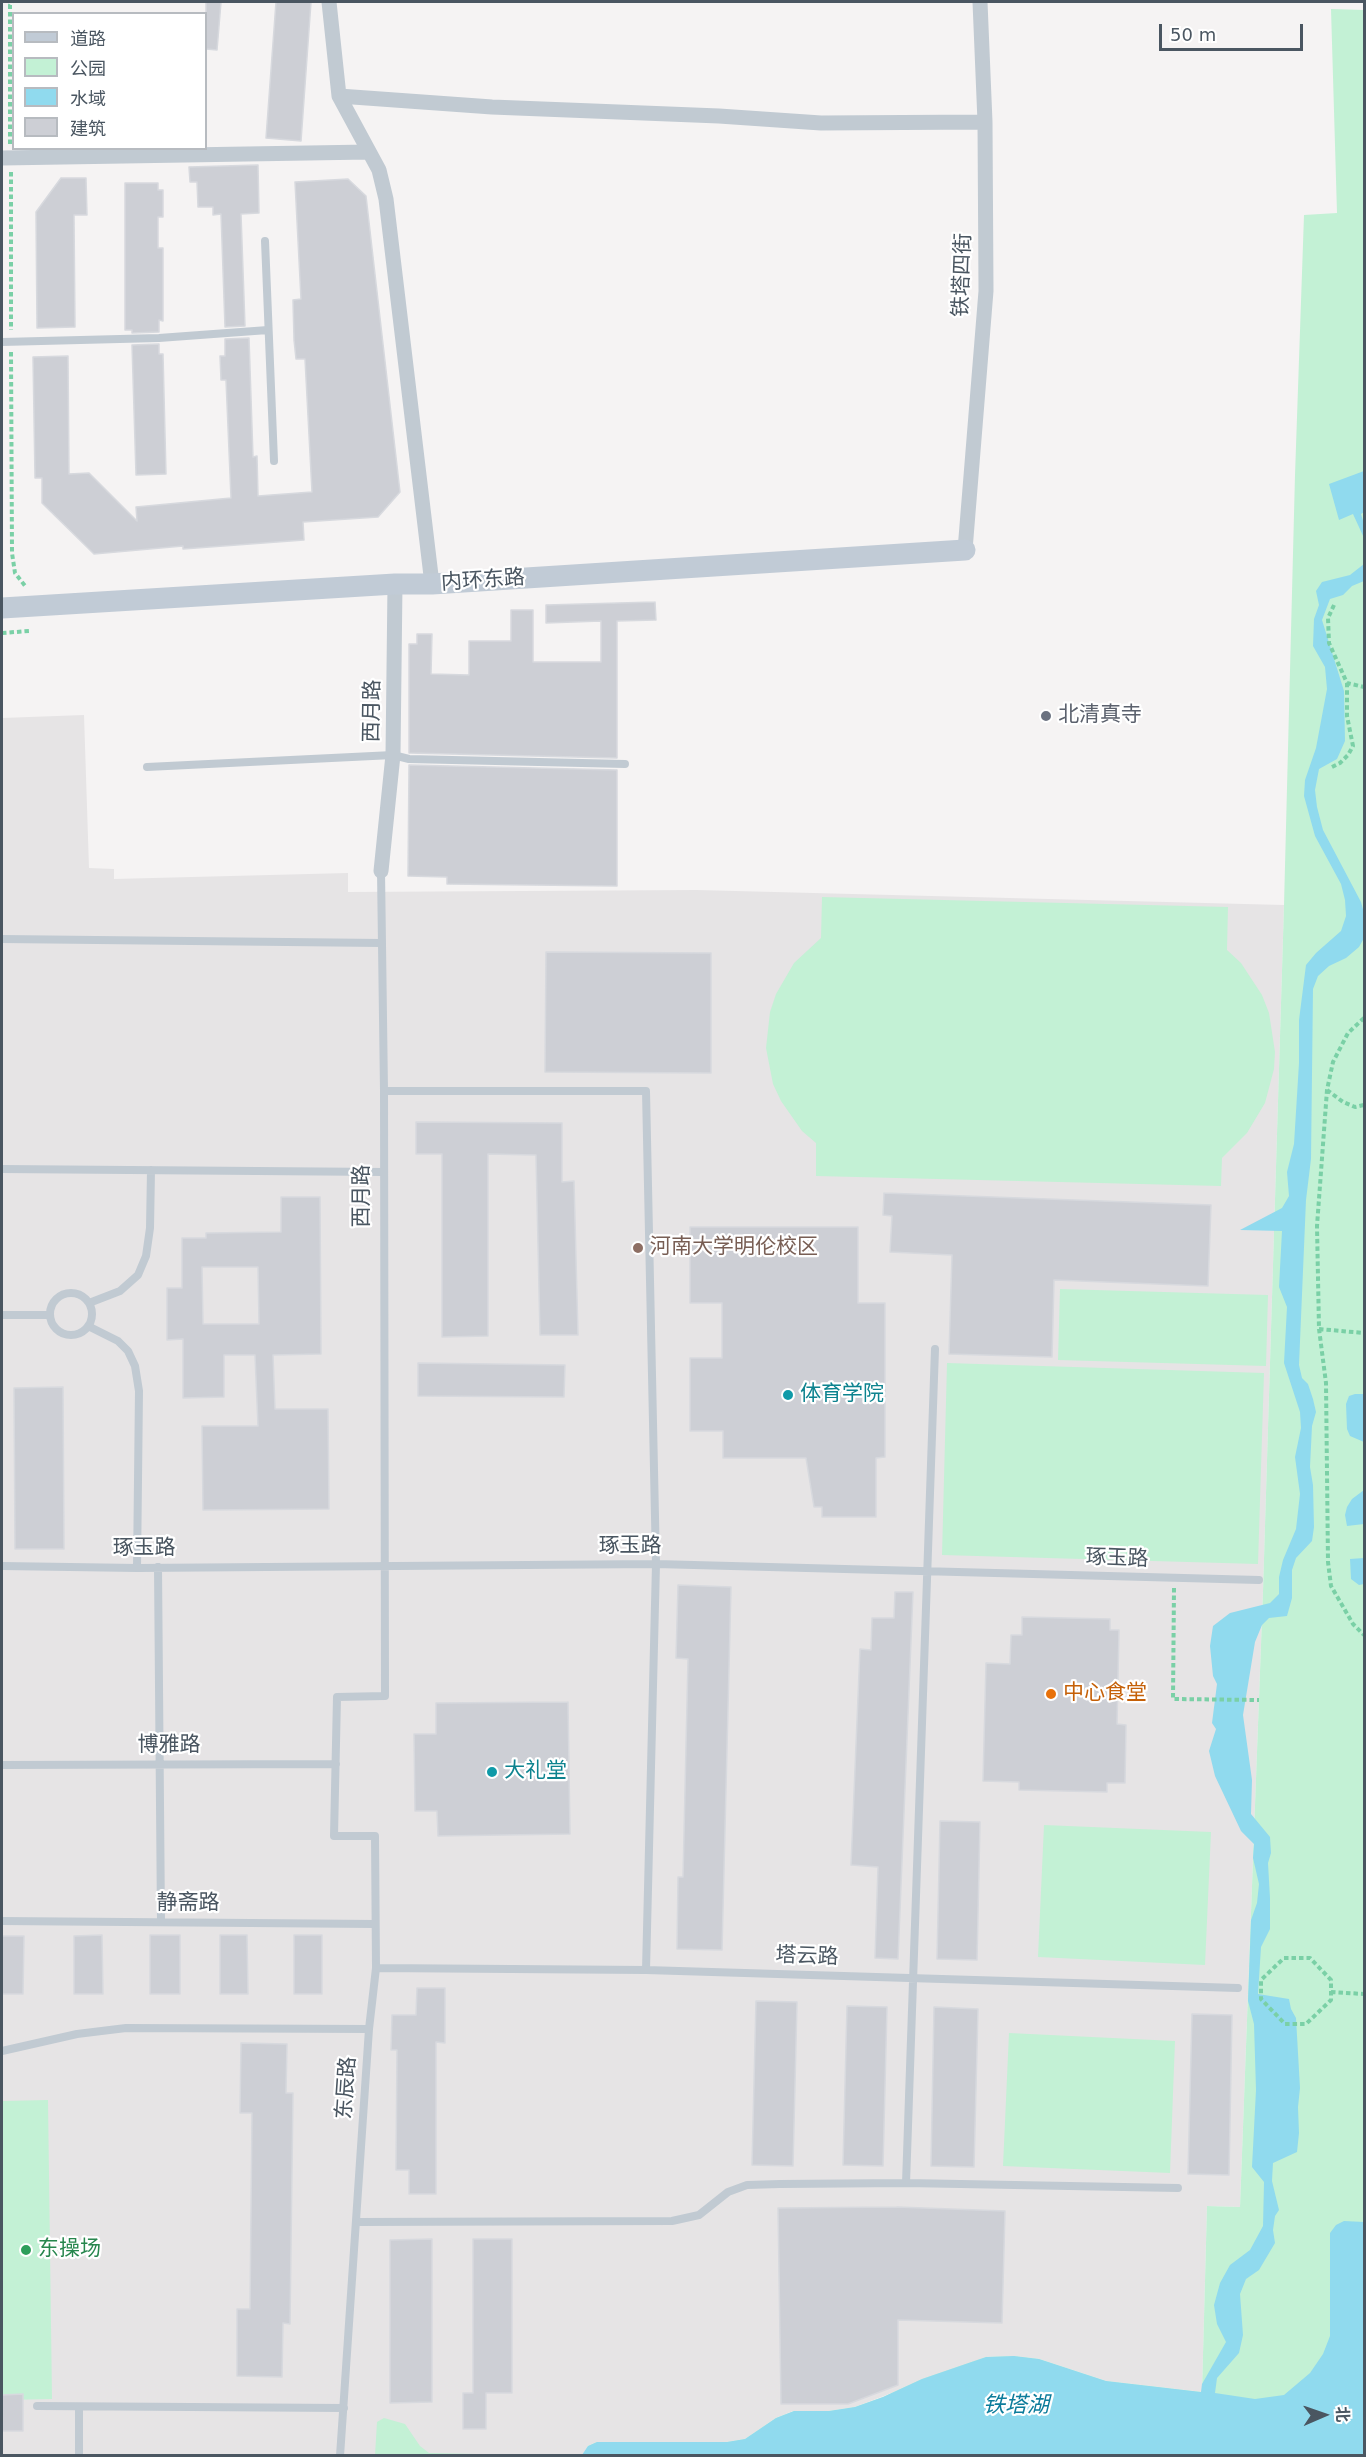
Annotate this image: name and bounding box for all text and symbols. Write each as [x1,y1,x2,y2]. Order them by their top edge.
legend [12,12,207,150]
scale bar [1162,12,1306,50]
text: 50 m [1170,24,1216,45]
text: 道路 [70,28,106,49]
text: 公园 [70,58,106,79]
text: 水域 [70,88,106,109]
text: 建筑 [70,118,106,139]
street label: 铁塔四街 [949,233,977,317]
street label: 内环东路 [440,566,526,596]
street label: 西月路 [360,679,386,743]
place label: 北清真寺 [1058,703,1142,729]
marker: 北清真寺 [1039,709,1053,723]
street label: 西月路 [350,1165,376,1227]
place label: 河南大学明伦校区 [650,1235,818,1261]
marker: 河南大学明伦校区 [631,1241,645,1255]
place label: 体育学院 [800,1382,884,1408]
marker: 体育学院 [781,1388,795,1402]
street label: 琢玉路 [599,1534,661,1560]
street label: 琢玉路 [113,1536,175,1562]
street label: 琢玉路 [1085,1545,1149,1573]
place label: 中心食堂 [1063,1681,1147,1707]
marker: 中心食堂 [1044,1687,1058,1701]
street label: 博雅路 [138,1733,200,1759]
place label: 大礼堂 [504,1759,567,1785]
marker: 大礼堂 [485,1765,499,1779]
street label: 静斋路 [157,1891,219,1917]
street label: 塔云路 [775,1943,839,1971]
street label: 东辰路 [332,2056,362,2120]
place label: 东操场 [38,2237,101,2263]
marker: 东操场 [19,2243,33,2257]
north arrow [1294,2385,1354,2445]
water label: 铁塔湖 [983,2393,1049,2419]
text: 北 [1333,2406,1352,2423]

